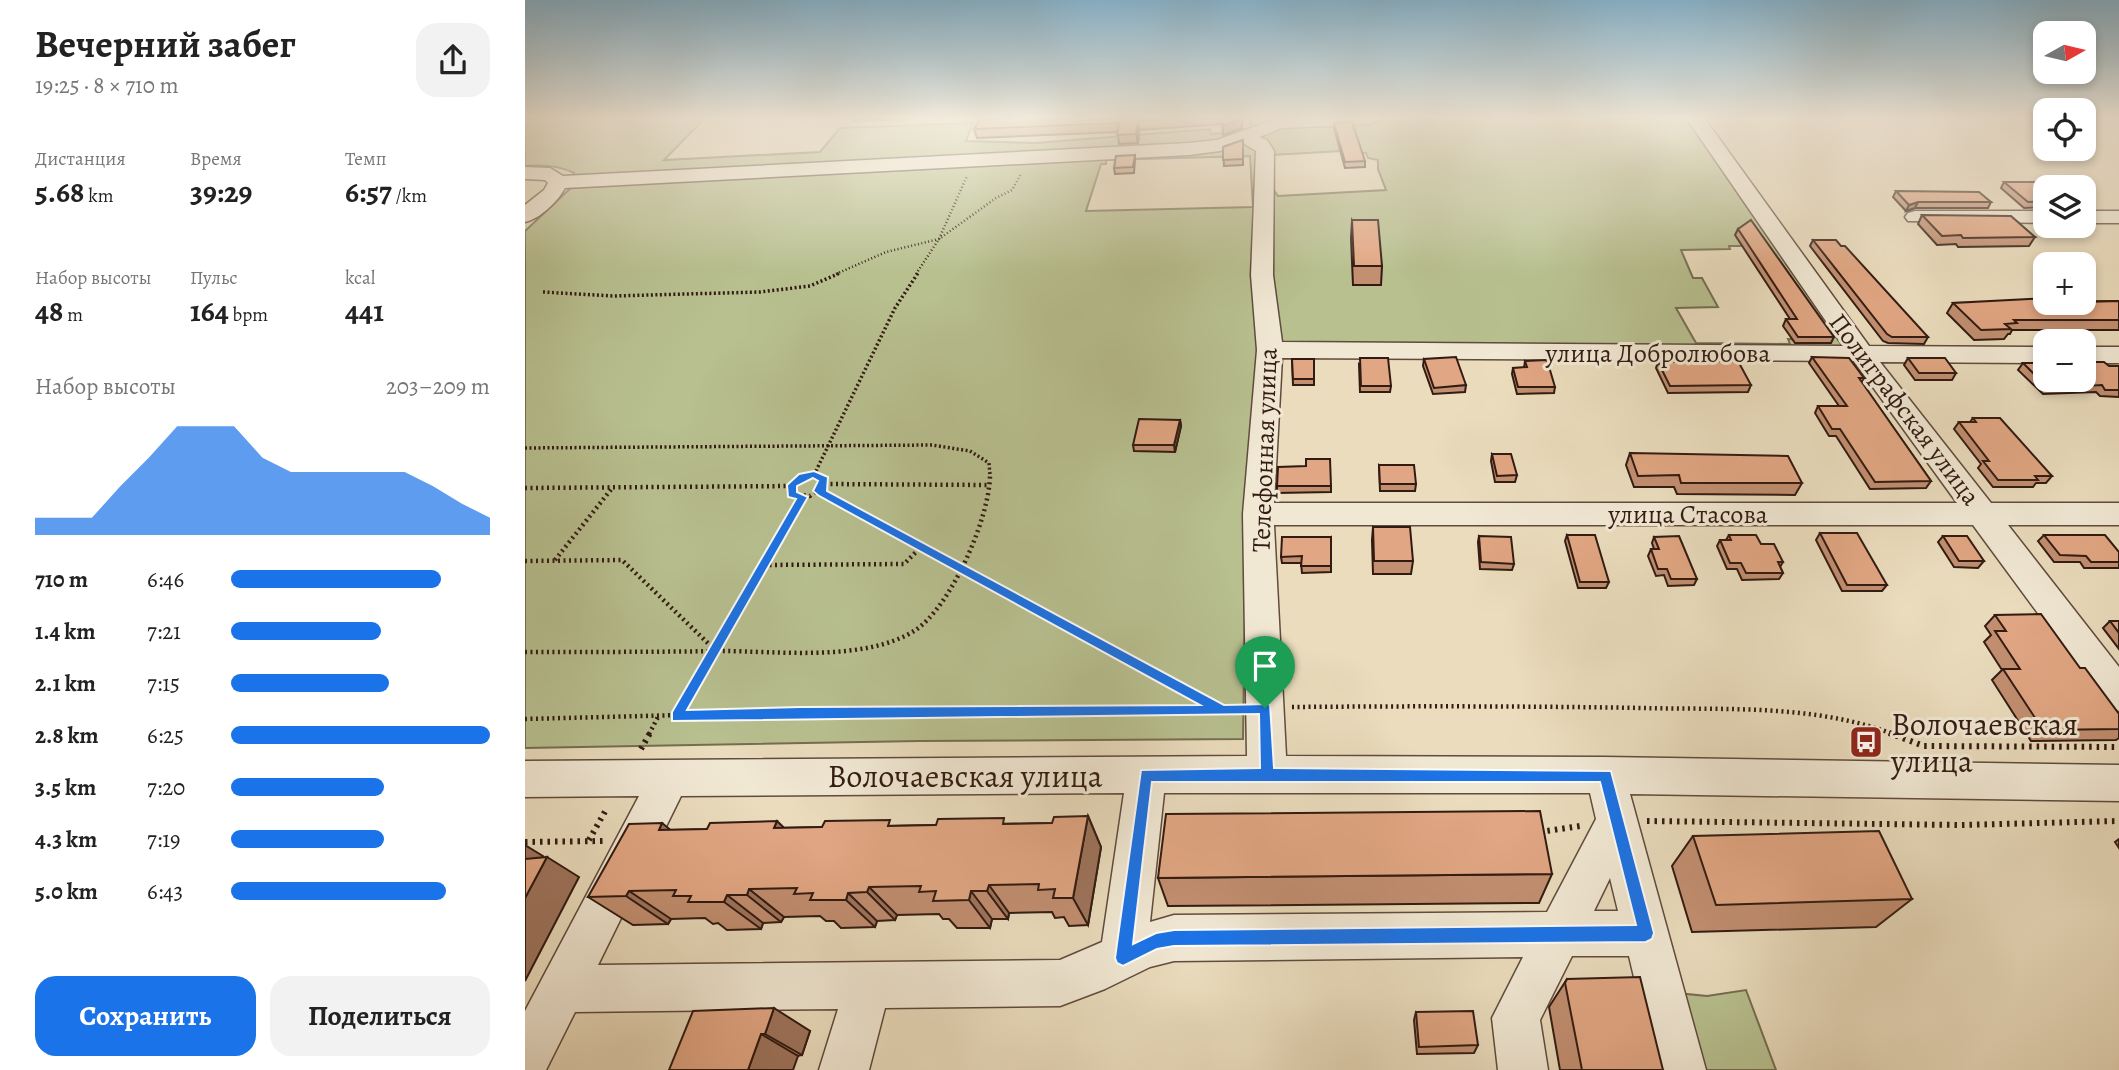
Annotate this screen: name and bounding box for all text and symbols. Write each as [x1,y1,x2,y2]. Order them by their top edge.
text: Вечерний забег [35,18,296,70]
north arrow [2033,21,2097,84]
map controls [2033,21,2096,392]
button: share [416,23,490,97]
text: 19:25 · 8 × 710 m [35,70,179,101]
button: locate [2033,98,2096,161]
text: Дистанция [35,146,126,172]
text: Время [190,146,242,172]
text: Темп [345,146,386,172]
text: 5.68 [35,172,84,212]
text: 39:29 [190,172,252,212]
text: 6:57 [345,172,392,212]
button: layers [2033,175,2096,238]
text: km [84,183,114,209]
text: /km [392,183,427,209]
button: + [2033,252,2096,315]
text: Набор высоты [35,265,151,291]
text: Пульс [190,265,238,291]
text: kcal [345,265,375,291]
text: 48 [35,291,64,331]
text: 164 [190,291,229,331]
text: 441 [345,291,384,331]
text: m [64,302,83,328]
text: bpm [229,302,268,328]
street label: Полиграфская улица [1821,306,1988,512]
button: − [2033,329,2096,392]
street label: улица Добролюбова [1545,336,1770,371]
street label: Телефонная улица [1243,347,1286,553]
text: Набор высоты [35,371,176,402]
text: 203–209 m [386,371,490,402]
street label: улица Стасова [1607,497,1768,532]
text: 710 m [35,564,88,595]
text: 6:46 [147,564,184,595]
text: 1.4 km [35,616,96,647]
text: 7:21 [147,616,181,647]
pin [1235,636,1295,708]
icon: arrive [1246,647,1284,685]
text: 2.1 km [35,668,96,699]
text: 7:15 [147,668,180,699]
place label: Волочаевская улица [1890,702,2078,783]
text: 2.8 km [35,720,99,751]
text: 6:25 [147,720,184,751]
bus stop icon: Волочаевская улица [1847,723,1885,761]
street label: Волочаевская улица [827,754,1103,798]
text: 3.5 km [35,772,96,803]
text: 7:20 [147,772,185,803]
text: 4.3 km [35,824,97,855]
text: 7:19 [147,824,180,855]
text: 5.0 km [35,876,98,907]
text: 6:43 [147,876,183,907]
button: Сохранить [35,976,256,1056]
button: Поделиться [270,976,490,1056]

